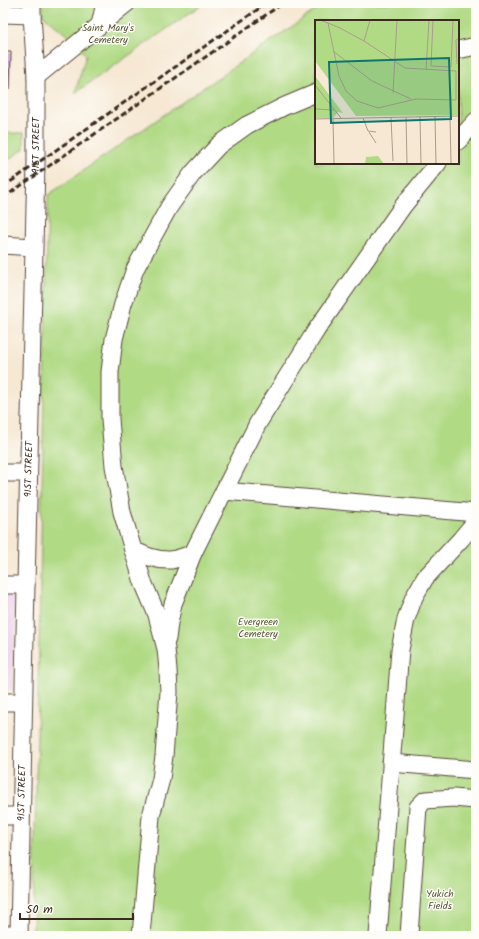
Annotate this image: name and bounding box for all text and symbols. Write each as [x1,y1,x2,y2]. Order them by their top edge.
park label: Saint Mary's Cemetery [82,20,135,48]
inset map [315,20,459,164]
street label: 91ST STREET [28,115,44,174]
street label: 91ST STREET [20,439,37,497]
park label: Evergreen Cemetery [238,614,278,642]
street label: 91ST STREET [13,763,30,821]
park label: Yukich Fields [426,886,454,914]
scale bar [20,895,133,921]
text: 50 m [26,900,53,919]

